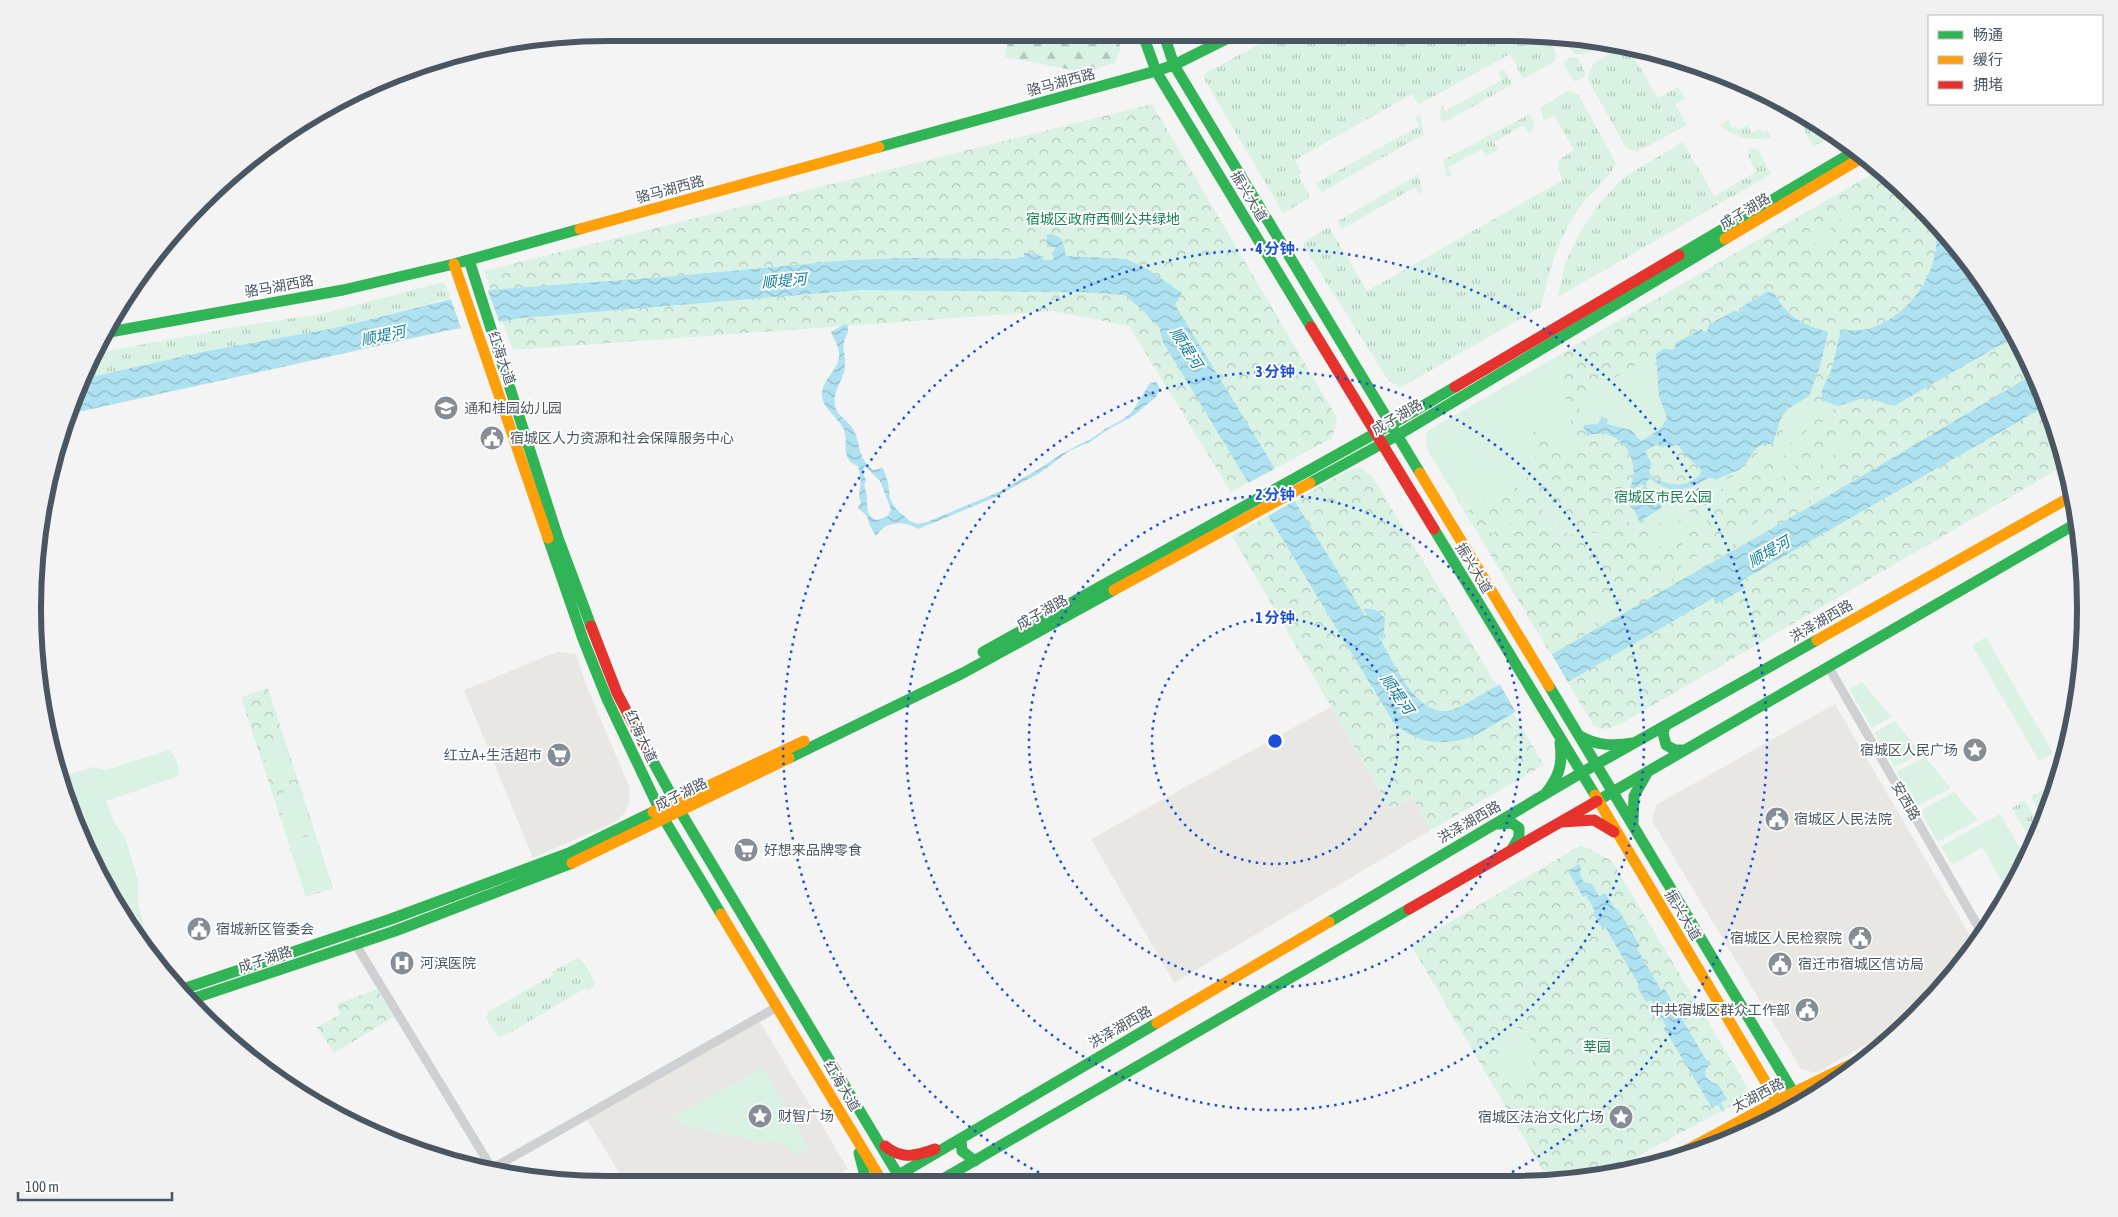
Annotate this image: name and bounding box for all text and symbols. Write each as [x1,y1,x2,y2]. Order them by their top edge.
legend [1928,15,2103,105]
text: 畅通 [1973,26,2003,43]
text: 缓行 [1973,51,2003,68]
street label: 骆马湖西路 [1025,65,1097,99]
text: 拥堵 [1973,76,2003,93]
street label: 振兴大道 [1228,168,1270,224]
street label: 骆马湖西路 [634,172,706,206]
street label: 成子湖路 [1717,190,1773,232]
park label: 宿城区政府西侧公共绿地 [1026,211,1180,227]
text: 4 分钟 [1254,240,1295,257]
water label: 顺堤河 [761,270,810,291]
street label: 骆马湖西路 [243,272,315,300]
water label: 顺堤河 [359,322,410,349]
water label: 顺堤河 [1167,324,1207,374]
street label: 红海大道 [485,329,519,387]
text: 3 分钟 [1255,363,1295,380]
school or university icon: 通和桂园幼儿园 [433,395,459,421]
street label: 成子湖路 [1369,396,1425,438]
place label: 通和桂园幼儿园 [464,400,562,416]
public building icon: 宿城区人力资源和社会保障服务中心 [479,425,505,451]
place label: 宿城区人力资源和社会保障服务中心 [510,430,734,446]
text: 2 分钟 [1255,486,1295,503]
park label: 宿城区市民公园 [1614,489,1712,505]
water label: 顺堤河 [1745,531,1795,570]
street label: 振兴大道 [1453,540,1495,596]
street label: 成子湖路 [1014,591,1070,633]
street label: 洪泽湖西路 [1787,597,1855,645]
text: 1 分钟 [1255,609,1295,626]
water label: 顺堤河 [1378,670,1419,719]
street label: 红海大道 [622,707,660,765]
centre of rings [1266,732,1284,750]
place icon: 宿城区人民广场 [1962,737,1988,763]
supermarket icon: 红立A+生活超市 [546,742,572,768]
place label: 宿城区人民广场 [1860,742,1958,758]
place label: 红立A+生活超市 [444,747,542,763]
street label: 成子湖路 [652,775,710,813]
street label: 安西路 [1889,779,1923,823]
street label: 洪泽湖西路 [1435,798,1503,846]
public building icon: 宿城区人民法院 [1764,806,1790,832]
place label: 宿城区人民法院 [1794,811,1892,827]
supermarket icon: 好想来品牌零食 [733,837,759,863]
place label: 好想来品牌零食 [764,842,862,858]
street label: 振兴大道 [1662,887,1704,943]
public building icon: 宿城新区管委会 [186,916,212,942]
place label: 宿城新区管委会 [216,921,314,937]
public building icon: 宿城区人民检察院 [1847,925,1873,951]
place label: 宿城区人民检察院 [1730,930,1842,946]
street label: 成子湖路 [236,943,294,975]
hospital icon: 河滨医院 [389,950,415,976]
public building icon: 宿迁市宿城区信访局 [1767,951,1793,977]
place label: 河滨医院 [420,955,476,971]
place label: 宿迁市宿城区信访局 [1798,956,1924,972]
public building icon: 中共宿城区群众工作部 [1794,997,1820,1023]
place label: 中共宿城区群众工作部 [1650,1002,1790,1018]
street label: 洪泽湖西路 [1086,1003,1154,1051]
park label: 莘园 [1583,1039,1611,1055]
street label: 红海大道 [821,1058,863,1114]
street label: 太湖西路 [1730,1075,1786,1115]
place icon: 财智广场 [747,1103,773,1129]
place icon: 宿城区法治文化广场 [1608,1104,1634,1130]
place label: 财智广场 [778,1108,834,1124]
place label: 宿城区法治文化广场 [1478,1109,1604,1125]
scale bar [18,1170,171,1202]
text: 100 m [25,1178,59,1195]

